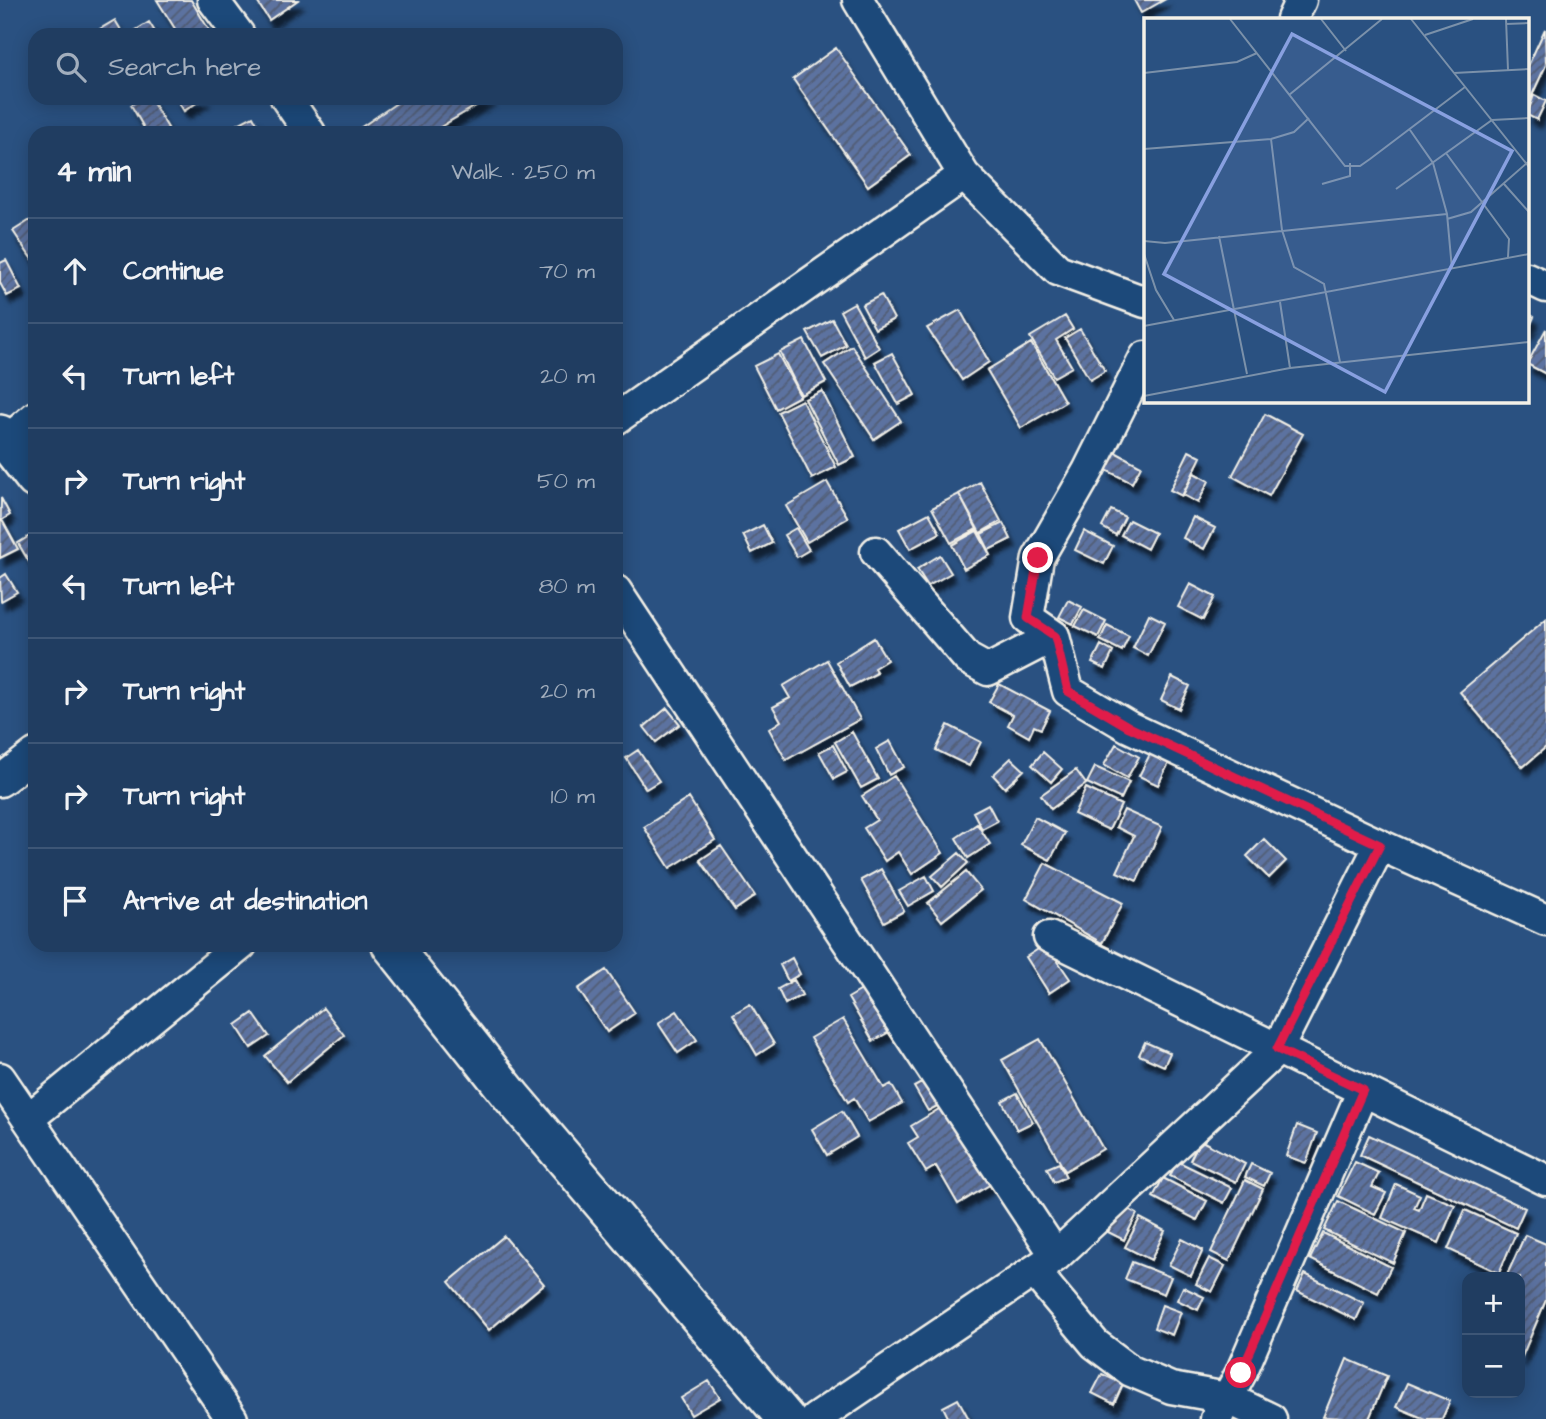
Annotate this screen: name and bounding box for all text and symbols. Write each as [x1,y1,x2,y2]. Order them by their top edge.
inset map [1144,18,1528,402]
search box [28,28,623,105]
icon: search [52,48,90,86]
text: Search here [108,49,261,85]
text: 4 min [56,151,131,193]
text: Walk · 250 m [451,156,595,188]
icon: ahead [56,252,94,290]
text: Continue [123,253,224,289]
text: 70 m [539,255,595,287]
icon: left [56,357,94,395]
text: Turn left [123,358,234,394]
text: 20 m [540,360,595,392]
icon: right [56,462,94,500]
text: Turn right [123,463,245,499]
text: 50 m [537,465,595,497]
route end [1022,542,1053,573]
icon: left [56,567,94,605]
text: Turn left [123,568,234,604]
text: 80 m [538,570,595,602]
icon: right [56,672,94,710]
text: Turn right [123,673,245,709]
text: 20 m [540,675,595,707]
icon: right [56,777,94,815]
text: Turn right [123,778,245,814]
text: 10 m [550,780,595,812]
icon: arrive [56,882,94,920]
text: Arrive at destination [123,883,368,919]
map controls [1462,1272,1525,1398]
button: + [1462,1272,1525,1335]
button: − [1462,1335,1525,1398]
route start [1225,1357,1256,1388]

